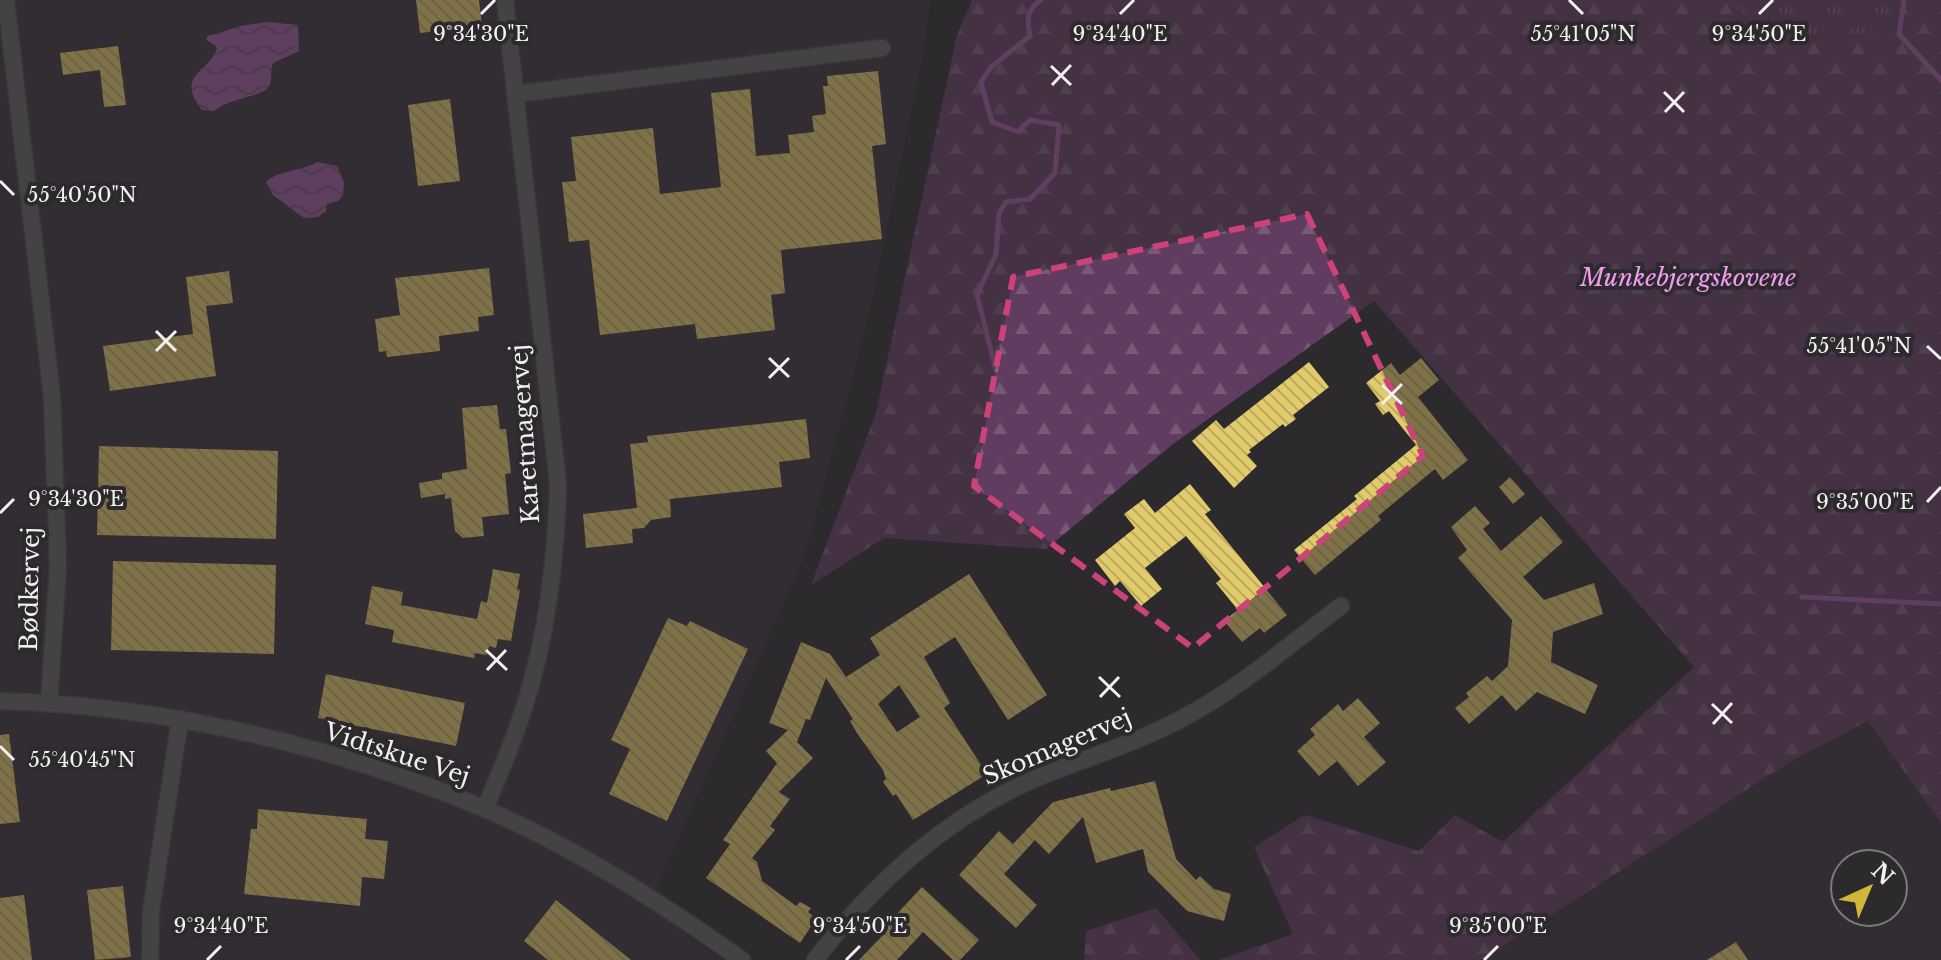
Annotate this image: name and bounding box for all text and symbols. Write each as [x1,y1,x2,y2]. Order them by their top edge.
text: 9°34'30"E [433,22,529,46]
text: 9°34'40"E [1073,22,1167,46]
text: 55°41'05"N [1531,22,1635,46]
text: 9°34'50"E [1712,22,1806,46]
text: 55°40'50"N [27,183,137,207]
park label: Munkebjergskovene [1579,263,1796,292]
text: 55°41'05"N [1807,334,1911,358]
street label: Karetmagervej [504,343,545,525]
text: 9°34'30"E [28,487,124,511]
text: 9°35'00"E [1816,490,1914,514]
street label: Bødkervej [14,526,45,652]
street label: Skomagervej [978,702,1136,791]
street label: Vidtskue Vej [320,716,474,791]
text: 55°40'45"N [29,748,135,772]
north arrow [1829,848,1909,928]
text: N [1866,857,1900,891]
text: 9°34'40"E [174,914,268,938]
text: 9°34'50"E [813,914,907,938]
text: 9°35'00"E [1449,914,1547,938]

